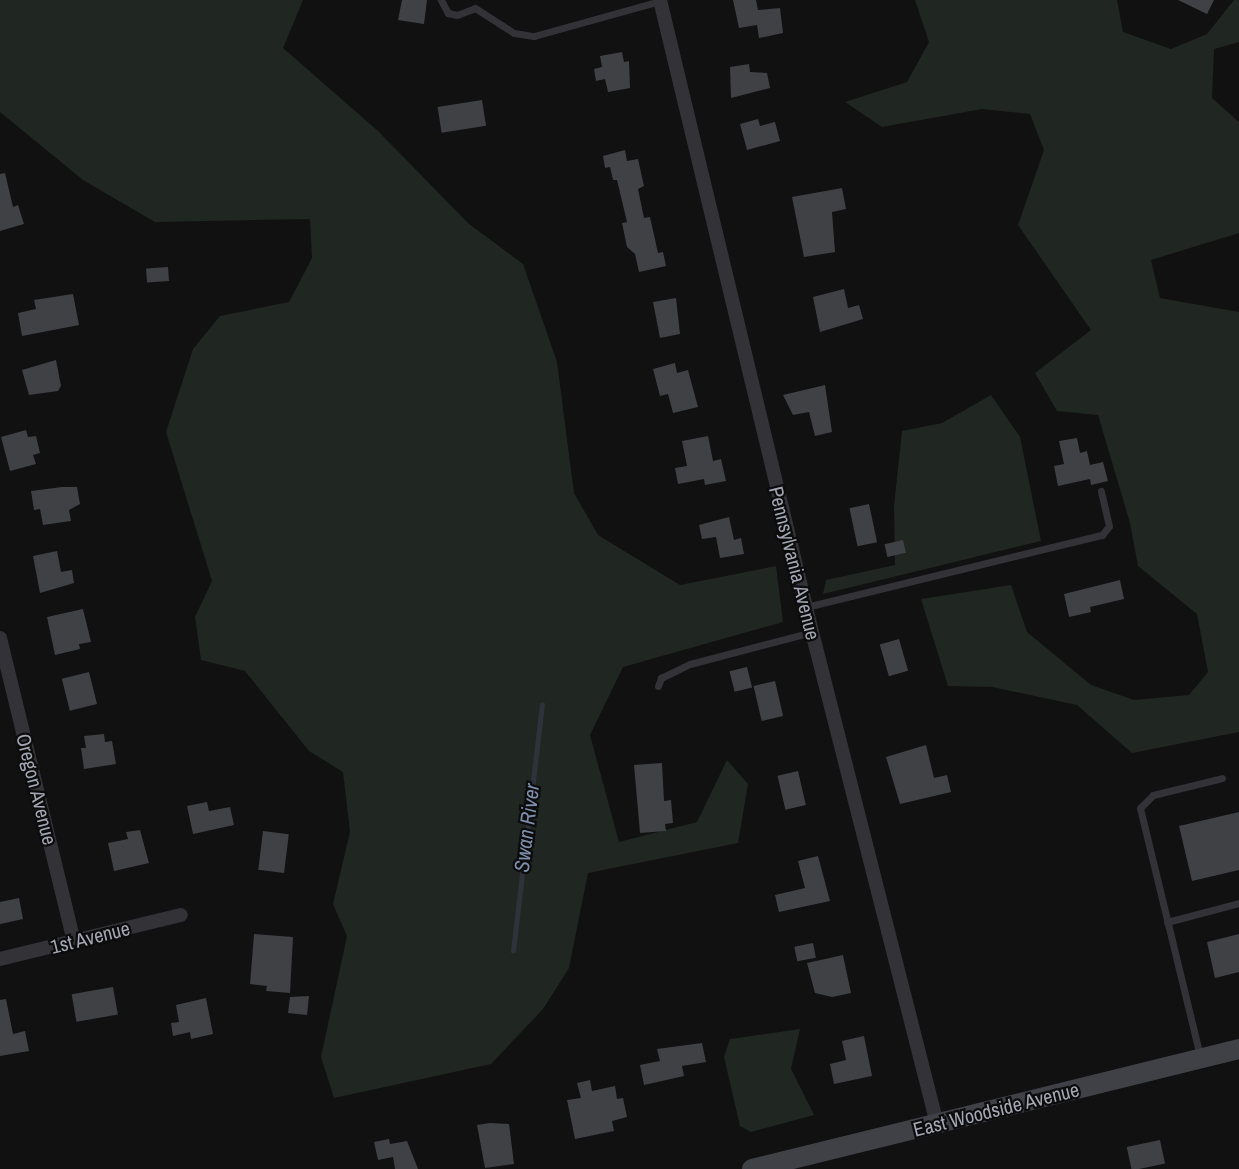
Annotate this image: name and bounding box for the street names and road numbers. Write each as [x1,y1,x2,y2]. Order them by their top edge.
street label: Pennsylvania Avenue [764,483,826,643]
street label: Oregon Avenue [11,730,63,848]
street label: 1st Avenue [47,915,133,959]
street label: East Woodside Avenue [910,1077,1082,1141]

